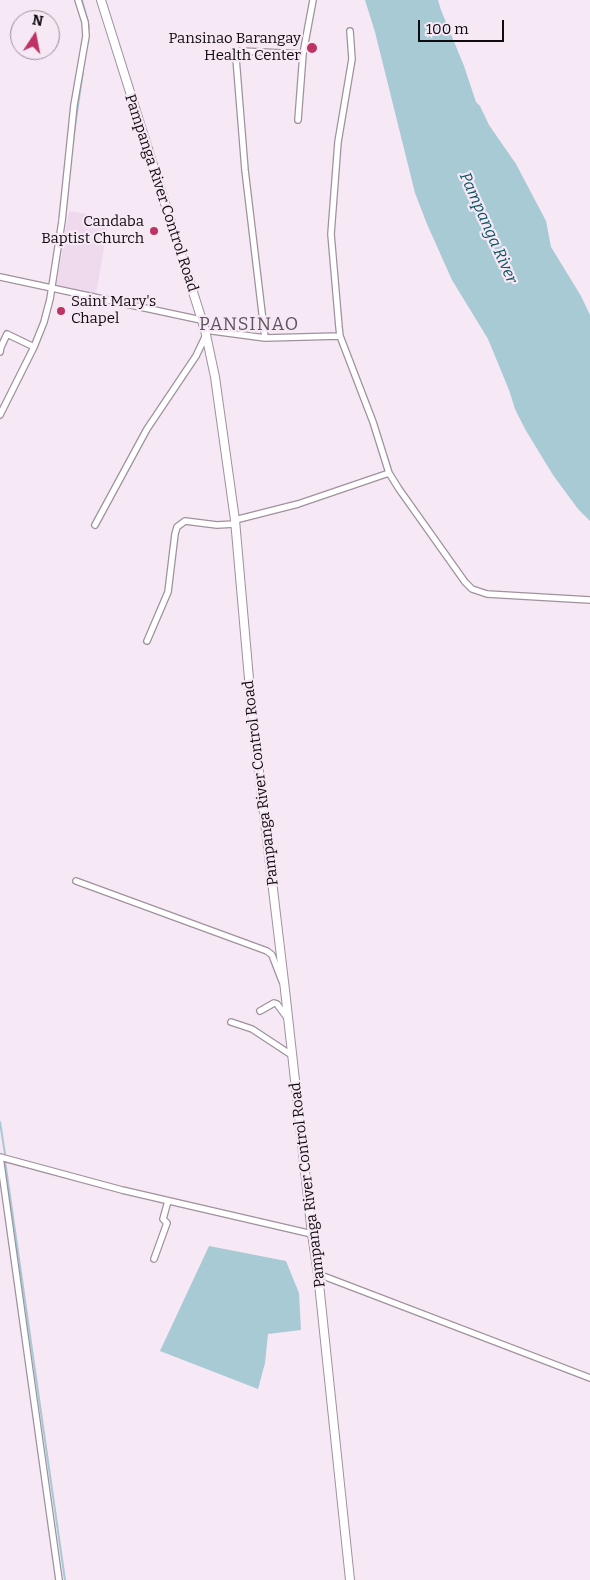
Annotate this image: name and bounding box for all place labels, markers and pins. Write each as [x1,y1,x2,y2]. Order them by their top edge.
place label: Pansinao Barangay Health Center [168,30,301,65]
marker: Pansinao Barangay Health Center [305,41,319,55]
place label: Candaba Baptist Church [41,213,144,248]
marker: Candaba Baptist Church [148,225,160,237]
place label: Saint Mary's Chapel [71,293,156,328]
marker: Saint Mary's Chapel [55,305,67,317]

